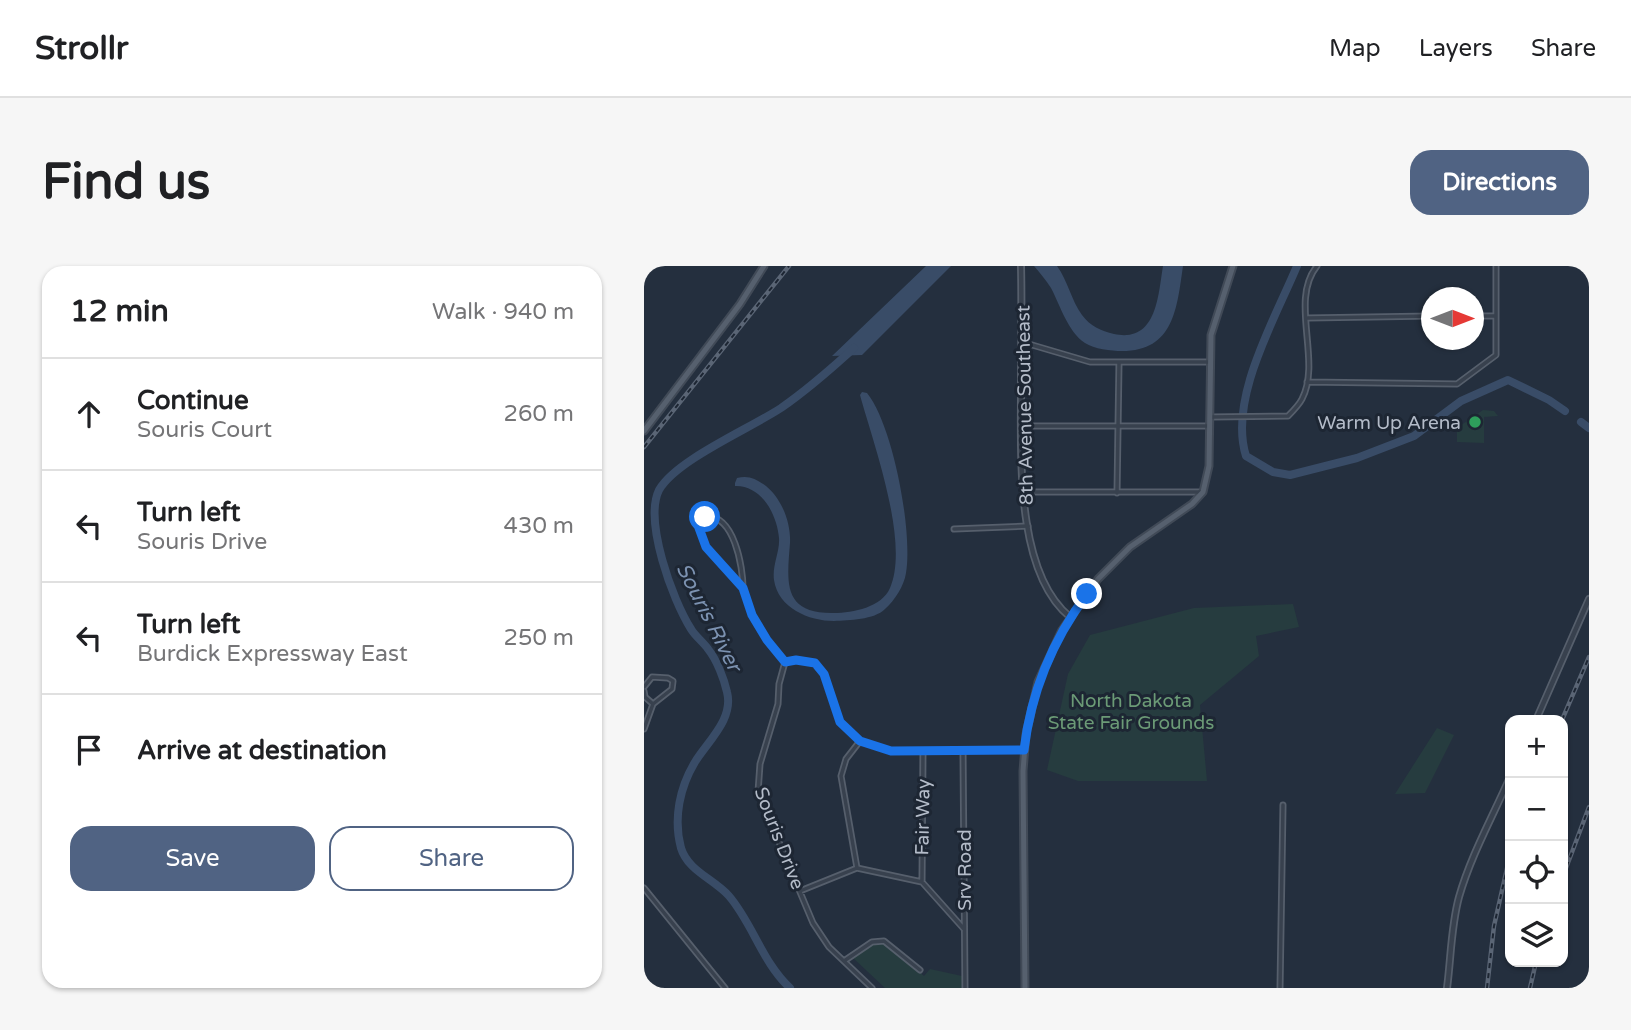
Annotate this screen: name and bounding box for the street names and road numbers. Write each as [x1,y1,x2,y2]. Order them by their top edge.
street label: 8th Avenue Southeast [1012,305,1038,505]
street label: Fair Way [911,778,935,856]
street label: Souris Drive [749,784,809,893]
street label: Srv Road [954,829,976,911]

